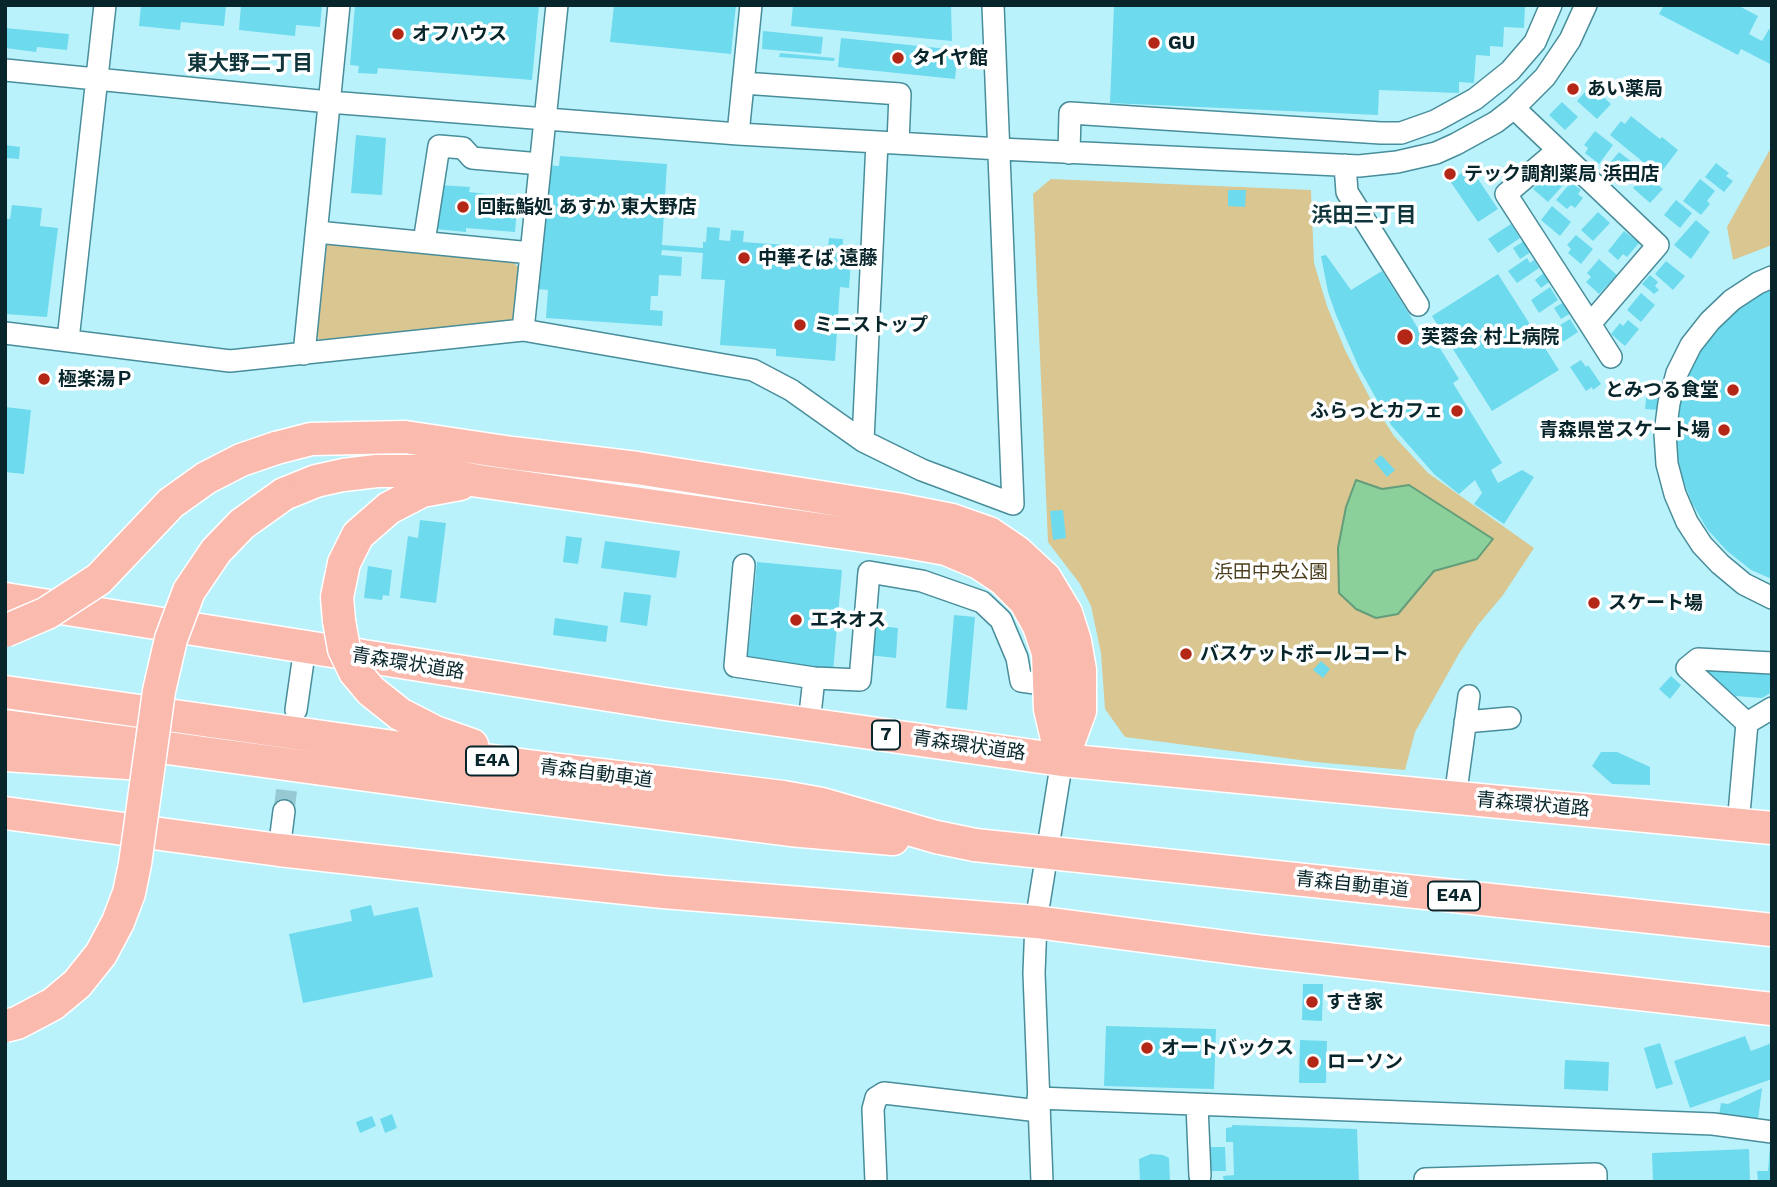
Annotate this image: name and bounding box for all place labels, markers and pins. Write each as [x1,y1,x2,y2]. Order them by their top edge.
place label: オフハウス [412,23,507,45]
marker: オフハウス [390,26,406,42]
place label: GU [1168,32,1195,54]
marker: GU [1146,35,1162,51]
place label: タイヤ館 [912,47,988,69]
marker: タイヤ館 [890,50,906,66]
place label: あい薬局 [1587,78,1663,100]
marker: あい薬局 [1565,81,1581,97]
place label: テック調剤薬局 浜田店 [1464,163,1659,185]
marker: テック調剤薬局 浜田店 [1442,166,1458,182]
place label: 回転鮨処 あすか 東大野店 [477,196,697,218]
marker: 回転鮨処 あすか 東大野店 [455,199,471,215]
place label: 中華そば 遠藤 [758,247,877,269]
marker: 中華そば 遠藤 [736,250,752,266]
place label: ミニストップ [814,314,928,336]
marker: ミニストップ [792,317,808,333]
place label: 芙蓉会 村上病院 [1421,326,1559,348]
marker: 芙蓉会 村上病院 [1395,327,1415,347]
place label: 極楽湯Ｐ [58,368,134,390]
marker: 極楽湯Ｐ [36,371,52,387]
place label: とみつる食堂 [1605,379,1719,401]
marker: とみつる食堂 [1725,382,1741,398]
place label: ふらっとカフェ [1310,400,1443,422]
marker: ふらっとカフェ [1449,403,1465,419]
place label: 青森県営スケート場 [1539,419,1710,441]
marker: 青森県営スケート場 [1716,422,1732,438]
place label: スケート場 [1608,592,1703,614]
marker: スケート場 [1586,595,1602,611]
place label: エネオス [810,609,886,631]
marker: エネオス [788,612,804,628]
place label: バスケットボールコート [1200,643,1409,665]
marker: バスケットボールコート [1178,646,1194,662]
place label: すき家 [1326,991,1383,1013]
marker: すき家 [1304,994,1320,1010]
place label: オートバックス [1161,1037,1294,1059]
marker: オートバックス [1139,1040,1155,1056]
place label: ローソン [1327,1051,1403,1073]
marker: ローソン [1305,1054,1321,1070]

